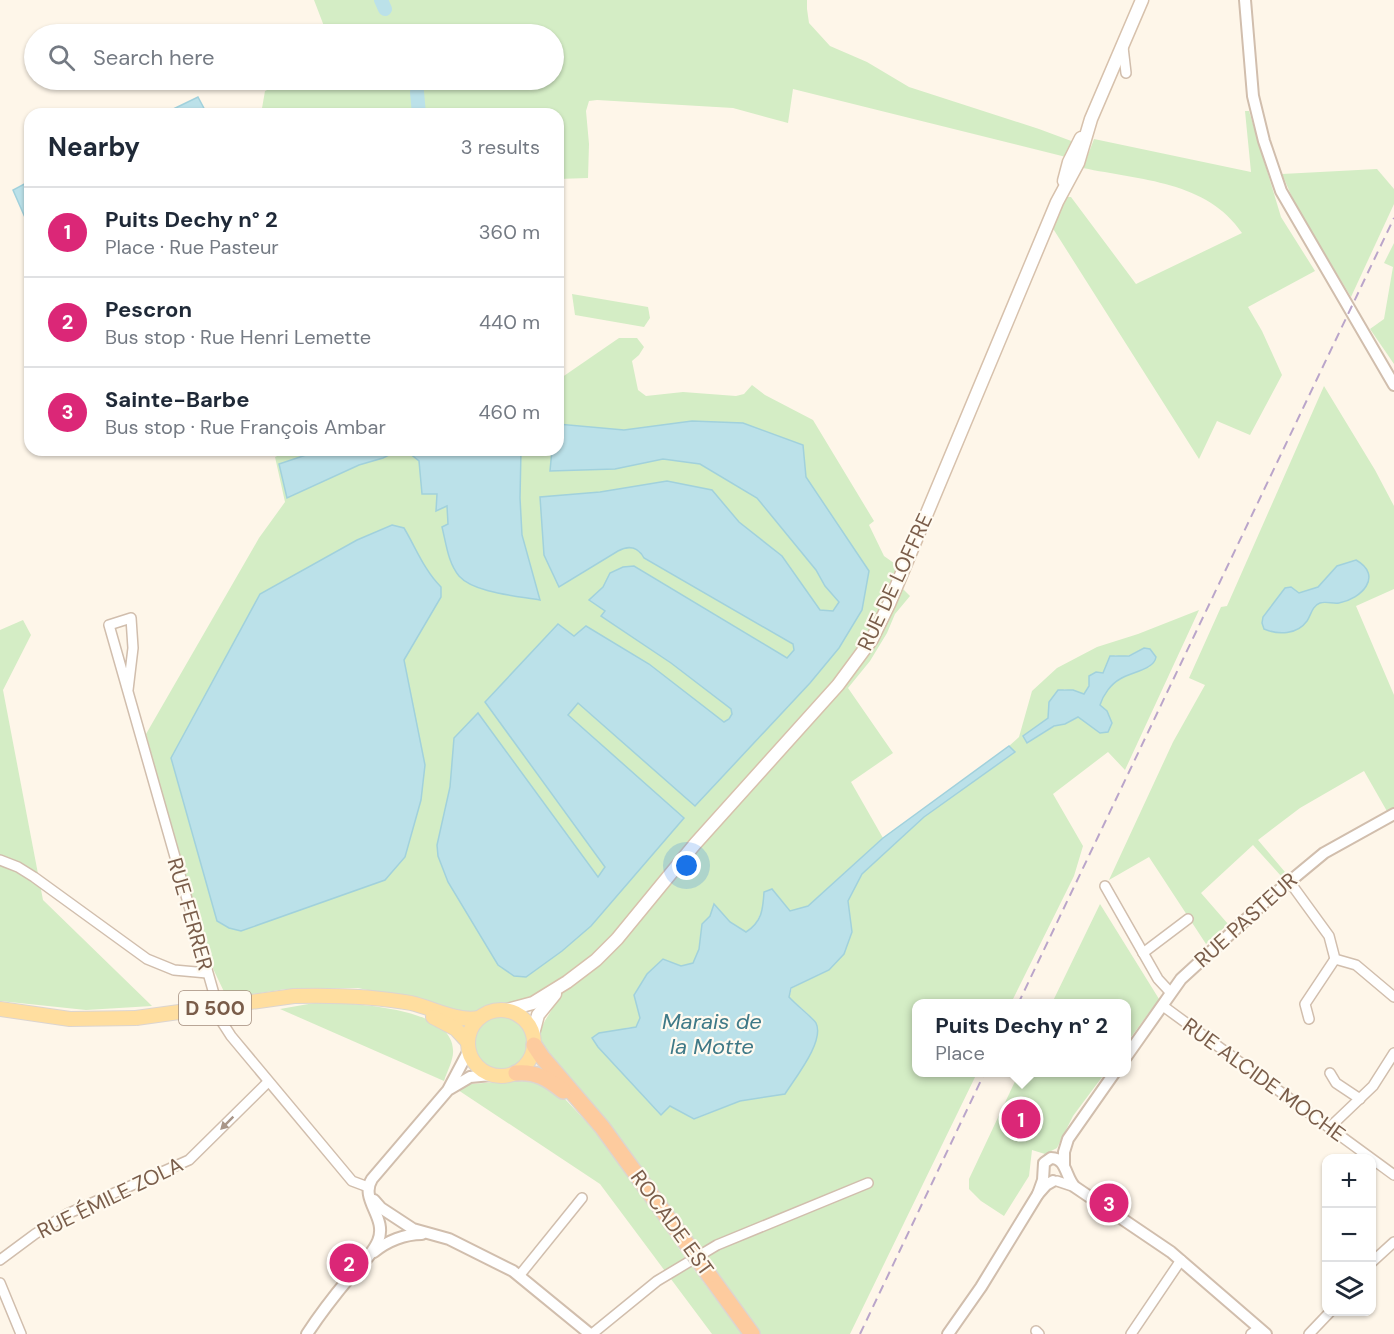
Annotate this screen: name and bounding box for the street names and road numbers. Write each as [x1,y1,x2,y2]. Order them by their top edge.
street label: RUE DE LOFFRE [851,509,939,655]
street label: RUE FERRER [161,854,219,974]
street label: RUE PASTEUR [1188,866,1304,974]
road number: D 500 [179,991,251,1025]
street label: RUE ALCIDE MOCHE [1177,1012,1351,1148]
street label: RUE ÉMILE ZOLA [32,1151,188,1245]
street label: ROCADE EST [624,1164,720,1282]

